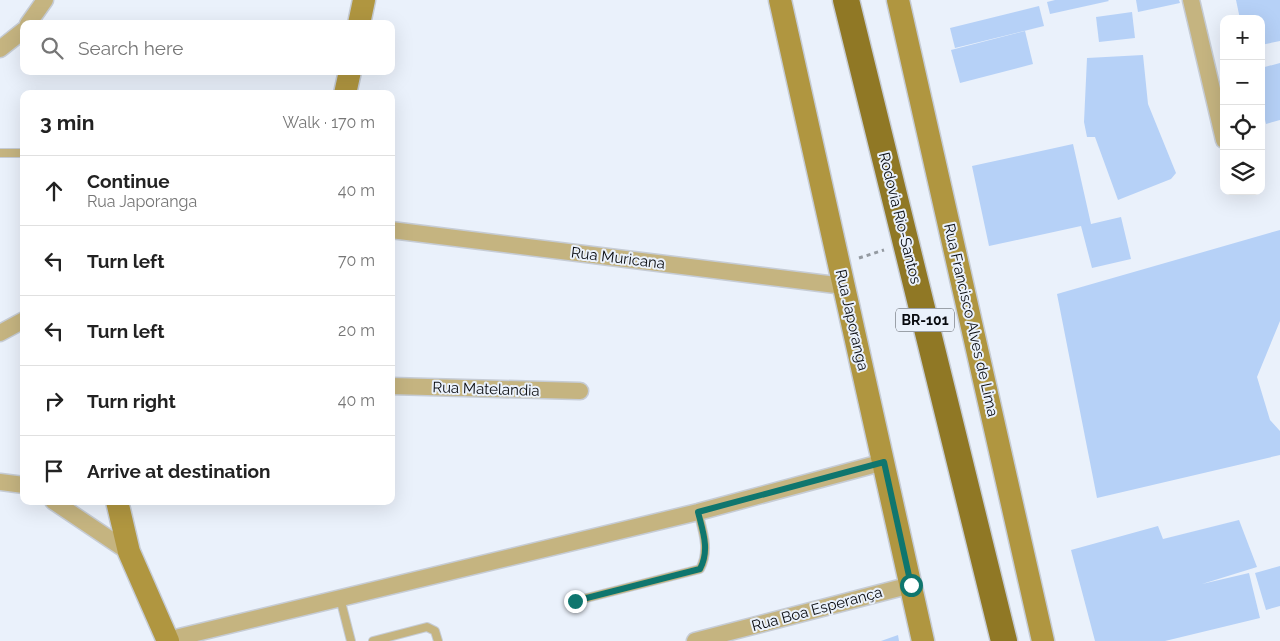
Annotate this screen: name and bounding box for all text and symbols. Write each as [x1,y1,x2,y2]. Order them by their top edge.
map controls [1220,15,1265,195]
button: + [1220,15,1265,60]
search box [20,20,395,75]
icon: search [38,34,66,62]
text: Search here [78,37,184,59]
button: − [1220,60,1265,105]
button: locate [1220,105,1265,150]
text: 3 min [40,110,94,135]
text: Walk · 170 m [283,113,375,132]
street label: Rodovia Rio-Santos [875,150,925,286]
button: layers [1220,150,1265,195]
text: Continue [87,170,170,192]
icon: ahead [40,177,68,205]
text: 40 m [338,181,375,200]
text: Rua Japoranga [87,192,197,211]
street label: Rua Francisco Alves de Lima [940,222,1002,418]
street label: Rua Muricana [570,243,666,273]
icon: left [40,247,68,275]
text: Turn left [87,250,164,272]
text: 70 m [338,251,375,270]
street label: Rua Japoranga [832,268,872,372]
road number: BR-101 [896,308,954,332]
icon: left [40,317,68,345]
text: Turn left [87,320,164,342]
text: 20 m [338,321,375,340]
street label: Rua Matelandia [432,378,540,400]
icon: right [40,387,68,415]
text: Turn right [87,390,176,412]
text: 40 m [338,391,375,410]
icon: arrive [40,457,68,485]
text: Arrive at destination [87,460,271,482]
route start [900,574,923,597]
street label: Rua Boa Esperança [750,583,884,635]
route end [564,590,587,613]

